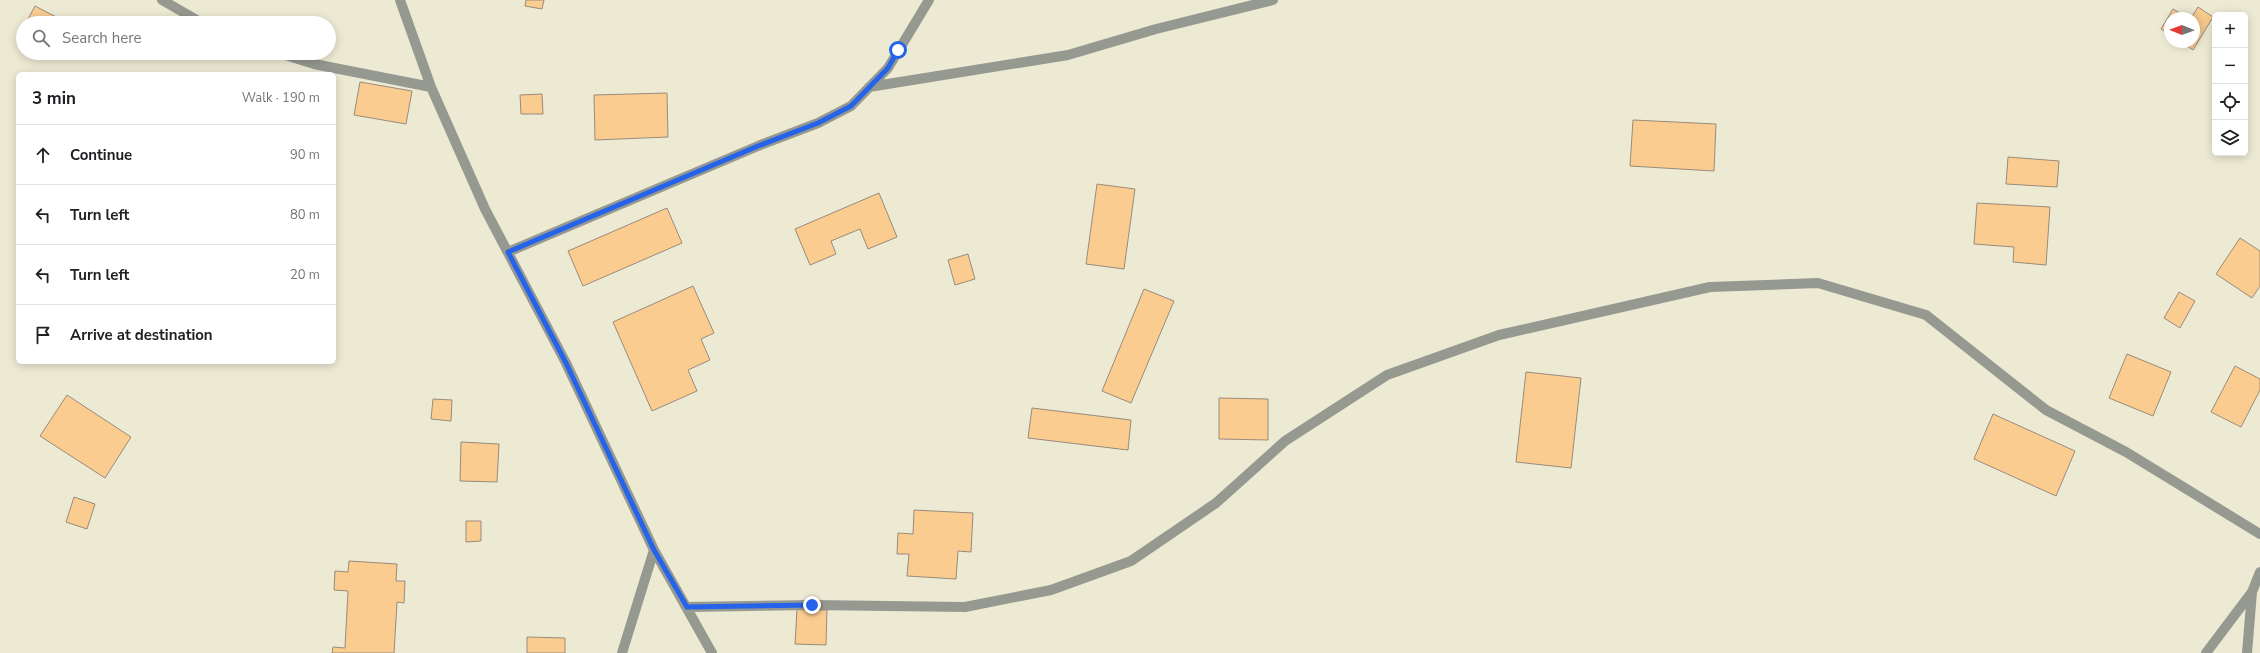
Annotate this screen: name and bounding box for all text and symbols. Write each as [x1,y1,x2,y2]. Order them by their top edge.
north arrow [2164,12,2200,48]
map controls [2212,12,2248,156]
button: + [2212,12,2248,48]
search box [16,16,336,60]
icon: search [30,27,52,49]
text: Search here [62,28,142,48]
route start [889,41,907,59]
button: − [2212,48,2248,84]
button: locate [2212,84,2248,120]
text: 3 min [32,87,76,110]
text: Walk · 190 m [242,89,320,107]
button: layers [2212,120,2248,156]
icon: ahead [32,144,54,166]
text: Continue [70,145,132,165]
text: 90 m [290,146,320,164]
icon: left [32,204,54,226]
text: Turn left [70,205,129,225]
text: 80 m [290,206,320,224]
icon: left [32,264,54,286]
text: Turn left [70,265,129,285]
text: 20 m [290,266,320,284]
icon: arrive [32,324,54,346]
text: Arrive at destination [70,325,213,345]
route end [803,596,821,614]

